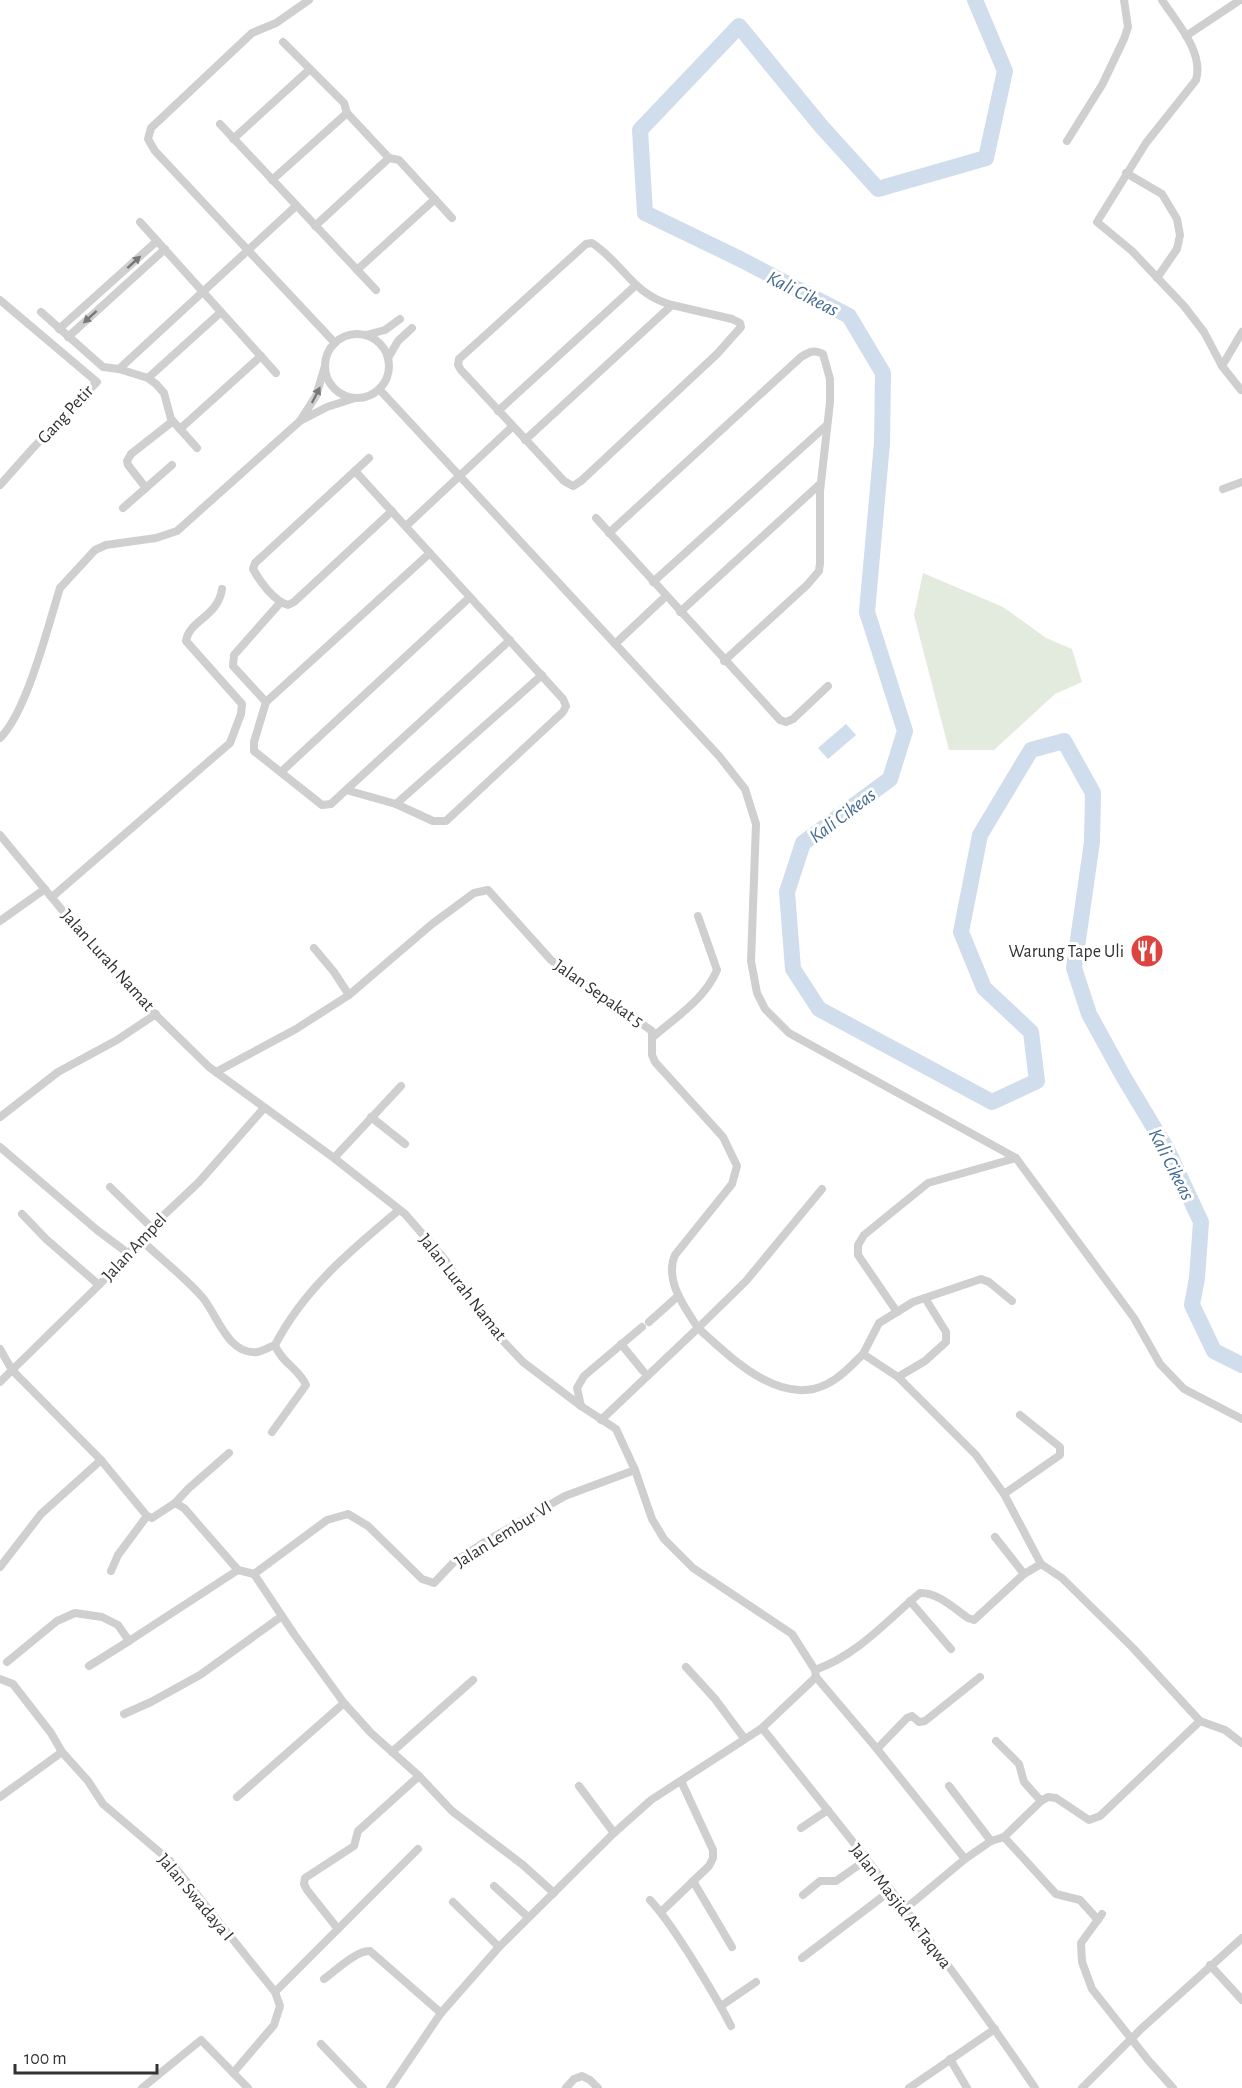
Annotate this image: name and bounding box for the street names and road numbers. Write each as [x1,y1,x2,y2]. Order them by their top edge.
street label: Gang Petir [34,382,97,447]
street label: Jalan Lurah Namat [57,906,157,1015]
street label: Jalan Sepakat 5 [550,956,646,1031]
street label: Jalan Ampel [99,1210,170,1285]
street label: Jalan Lurah Namat [415,1231,509,1344]
street label: Jalan Lembur VI [452,1498,555,1572]
street label: Jalan Masjid At Taqwa [846,1841,954,1972]
street label: Jalan Swadaya I [154,1851,237,1945]

